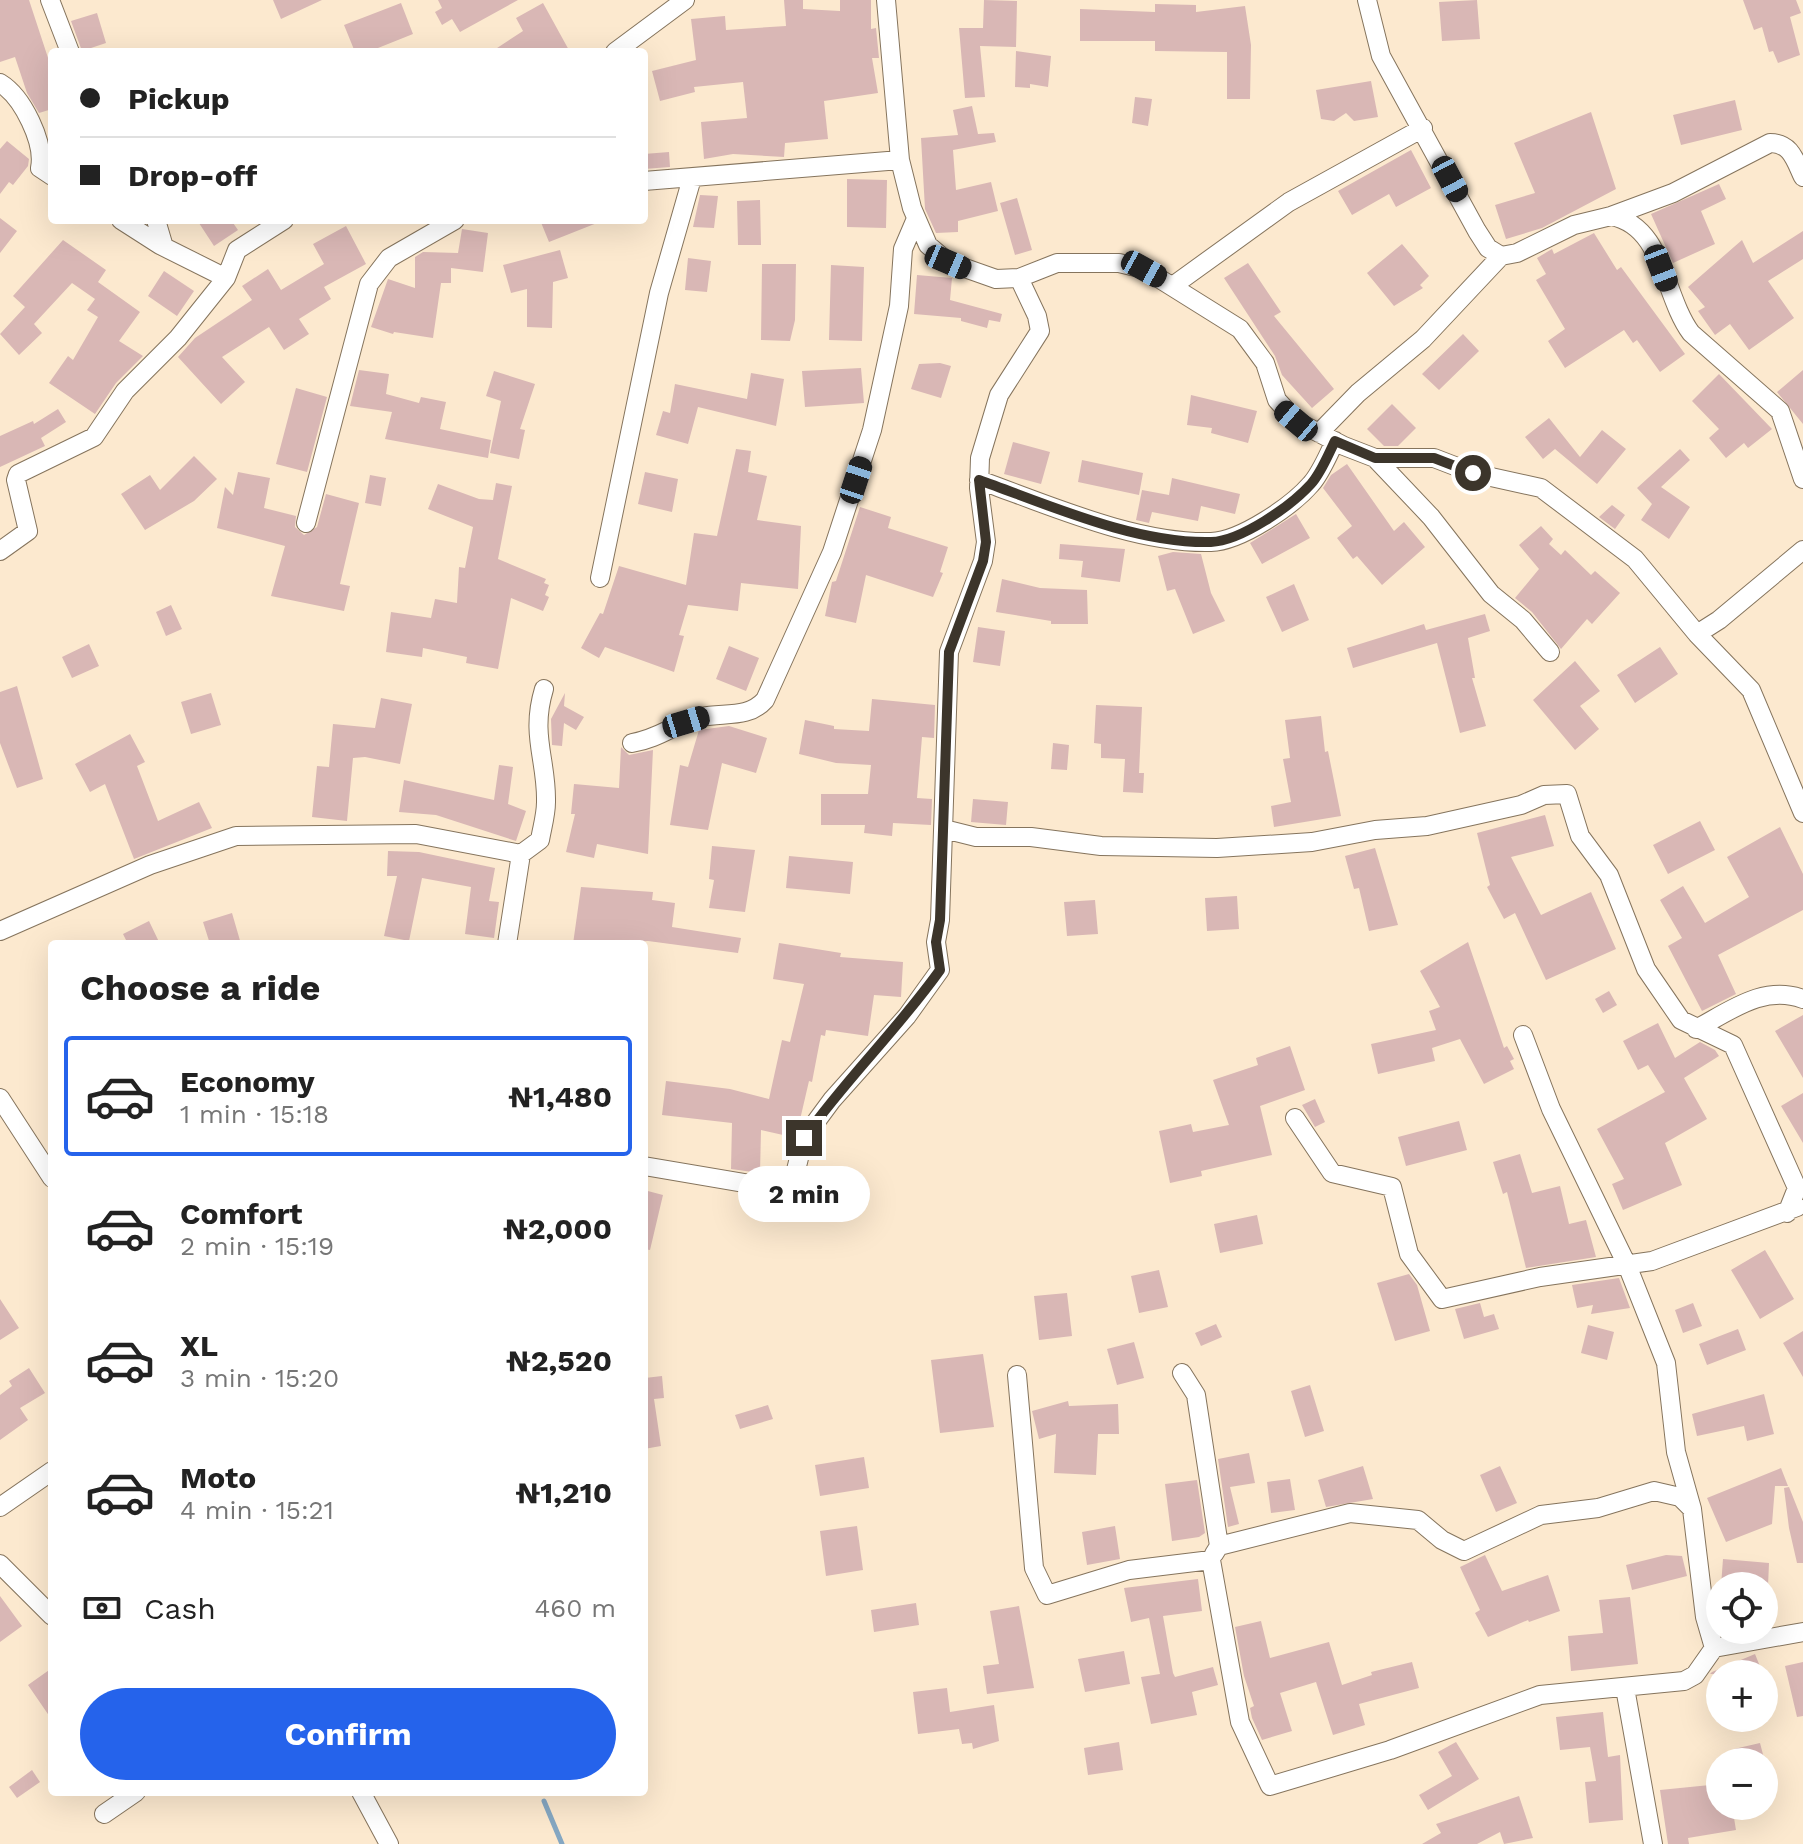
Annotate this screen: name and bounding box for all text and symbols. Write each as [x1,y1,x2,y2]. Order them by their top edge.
text: Pickup [128,81,230,116]
car [1428,152,1472,206]
text: Drop-off [128,158,257,193]
car [1641,241,1681,295]
car [921,242,975,282]
car [1117,247,1171,291]
car [1270,396,1322,446]
car [837,453,875,507]
route start [1455,455,1491,491]
car [660,704,712,740]
text: Choose a ride [80,967,320,1009]
icon: car [84,1060,156,1132]
text: Economy [180,1064,315,1099]
text: ₦1,480 [508,1079,612,1114]
text: 1 min · 15:18 [180,1099,329,1129]
route end [786,1120,822,1156]
callout: 2 min [738,1166,870,1222]
text: 2 min [768,1179,840,1209]
icon: car [84,1192,156,1264]
text: Comfort [180,1196,302,1231]
text: ₦2,000 [503,1211,612,1246]
text: 2 min · 15:19 [180,1231,334,1261]
icon: car [84,1324,156,1396]
text: XL [180,1328,218,1363]
text: ₦2,520 [506,1343,612,1378]
text: 3 min · 15:20 [180,1363,339,1393]
icon: car [84,1456,156,1528]
text: Moto [180,1460,256,1495]
text: ₦1,210 [516,1475,612,1510]
text: 4 min · 15:21 [180,1495,334,1525]
map controls [1706,1572,1778,1820]
button: locate [1706,1572,1778,1644]
icon: cash [80,1586,124,1630]
text: Cash [144,1591,216,1626]
text: 460 m [534,1593,616,1623]
button: + [1706,1660,1778,1732]
button: Confirm [80,1688,616,1780]
button: − [1706,1748,1778,1820]

